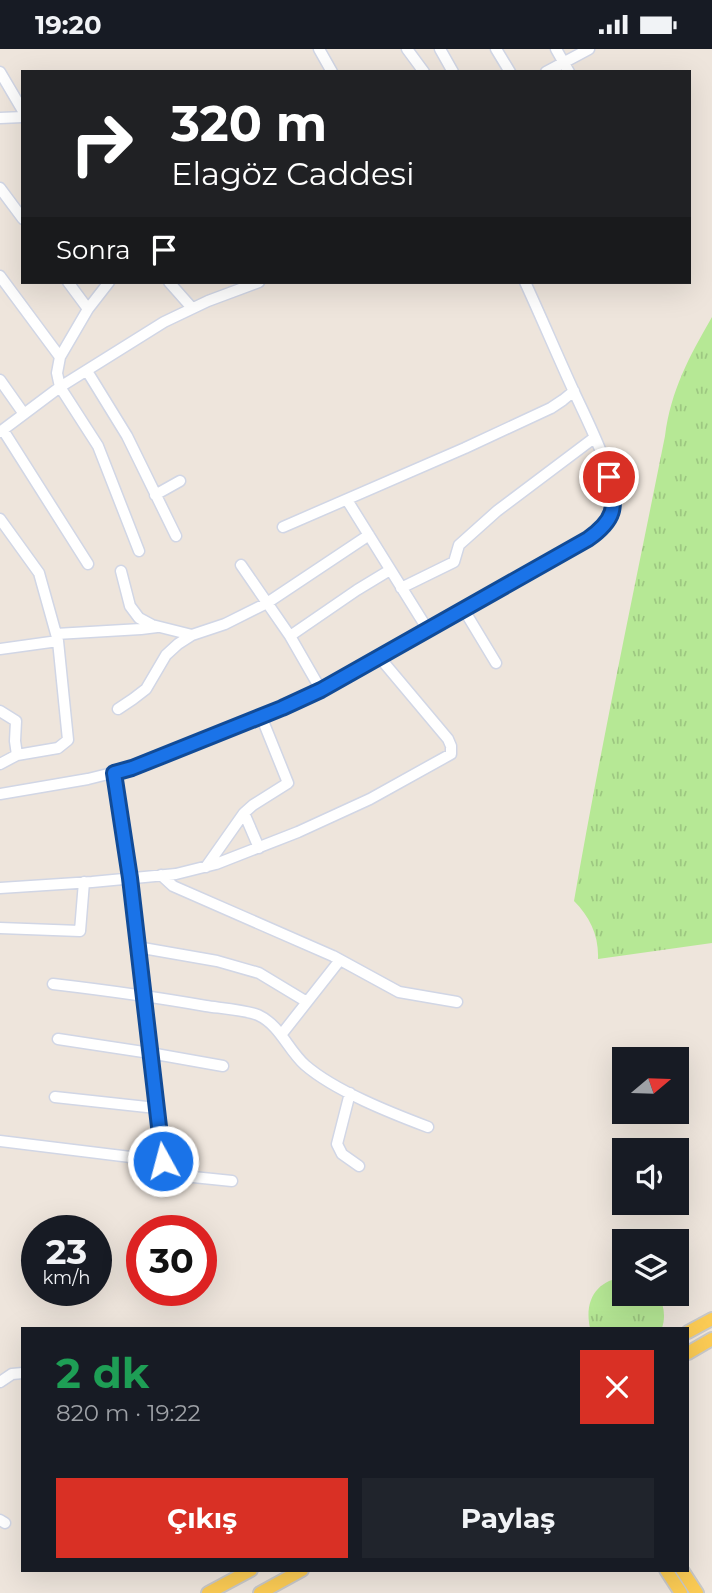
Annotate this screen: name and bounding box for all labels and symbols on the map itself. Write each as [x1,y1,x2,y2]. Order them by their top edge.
pin [579,447,639,507]
north arrow [612,1047,690,1123]
position arrow [126,1124,200,1198]
speed limit sign: 30 [126,1215,217,1306]

